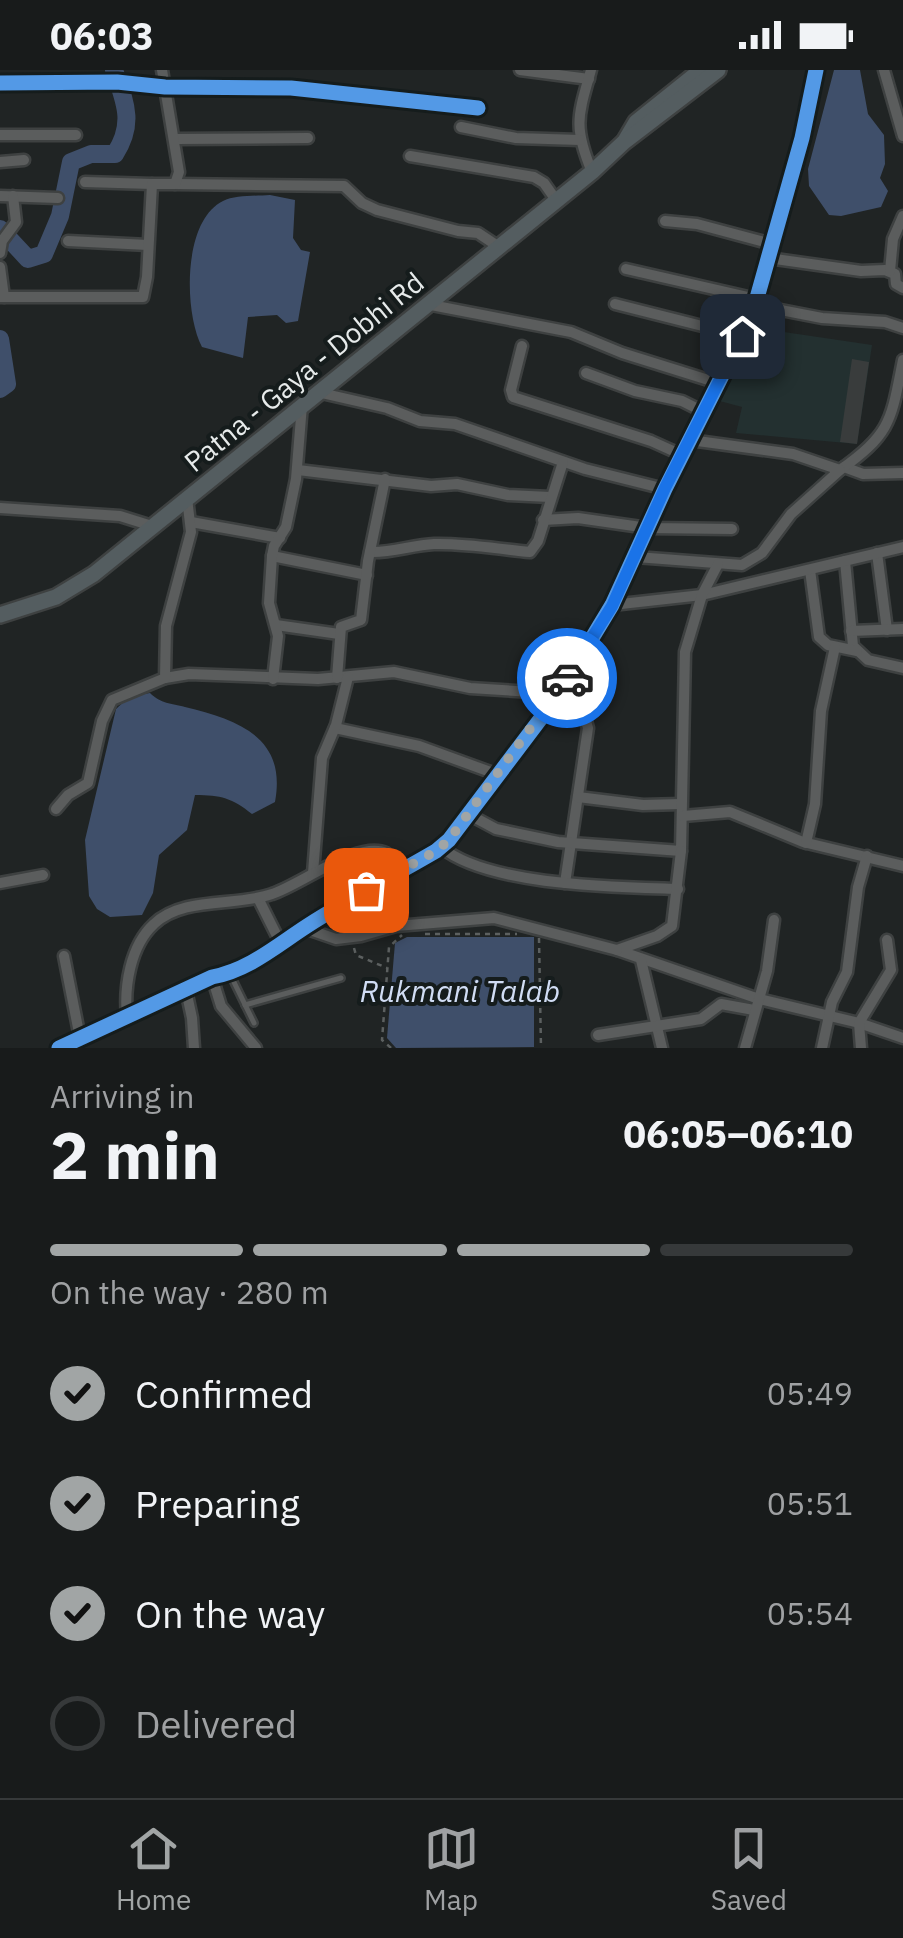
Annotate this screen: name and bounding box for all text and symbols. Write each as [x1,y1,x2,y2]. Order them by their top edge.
text: 06:03 [50,11,154,60]
street label: Patna - Gaya - Dobhi Rd [176,264,431,480]
pin [700,294,785,379]
icon: home [715,309,770,364]
courier [517,628,617,728]
icon: car [540,651,595,706]
pin [324,848,409,933]
icon: bag [339,863,394,918]
water label: Rukmani Talab [360,971,560,1010]
text: Arriving in [50,1075,195,1117]
text: 06:05–06:10 [623,1109,853,1158]
text: 2 min [50,1112,220,1197]
text: On the way · 280 m [50,1271,329,1313]
icon: check [50,1366,105,1421]
text: Confirmed [135,1369,313,1418]
text: 05:49 [767,1372,853,1414]
icon: check [50,1476,105,1531]
text: Preparing [135,1479,300,1528]
text: 05:51 [767,1482,853,1524]
icon: check [50,1586,105,1641]
text: On the way [135,1589,325,1638]
text: 05:54 [767,1592,853,1634]
text: Delivered [135,1699,297,1748]
tab: Home [116,1821,191,1918]
tab: Map [424,1821,479,1918]
tab: Saved [711,1821,787,1918]

